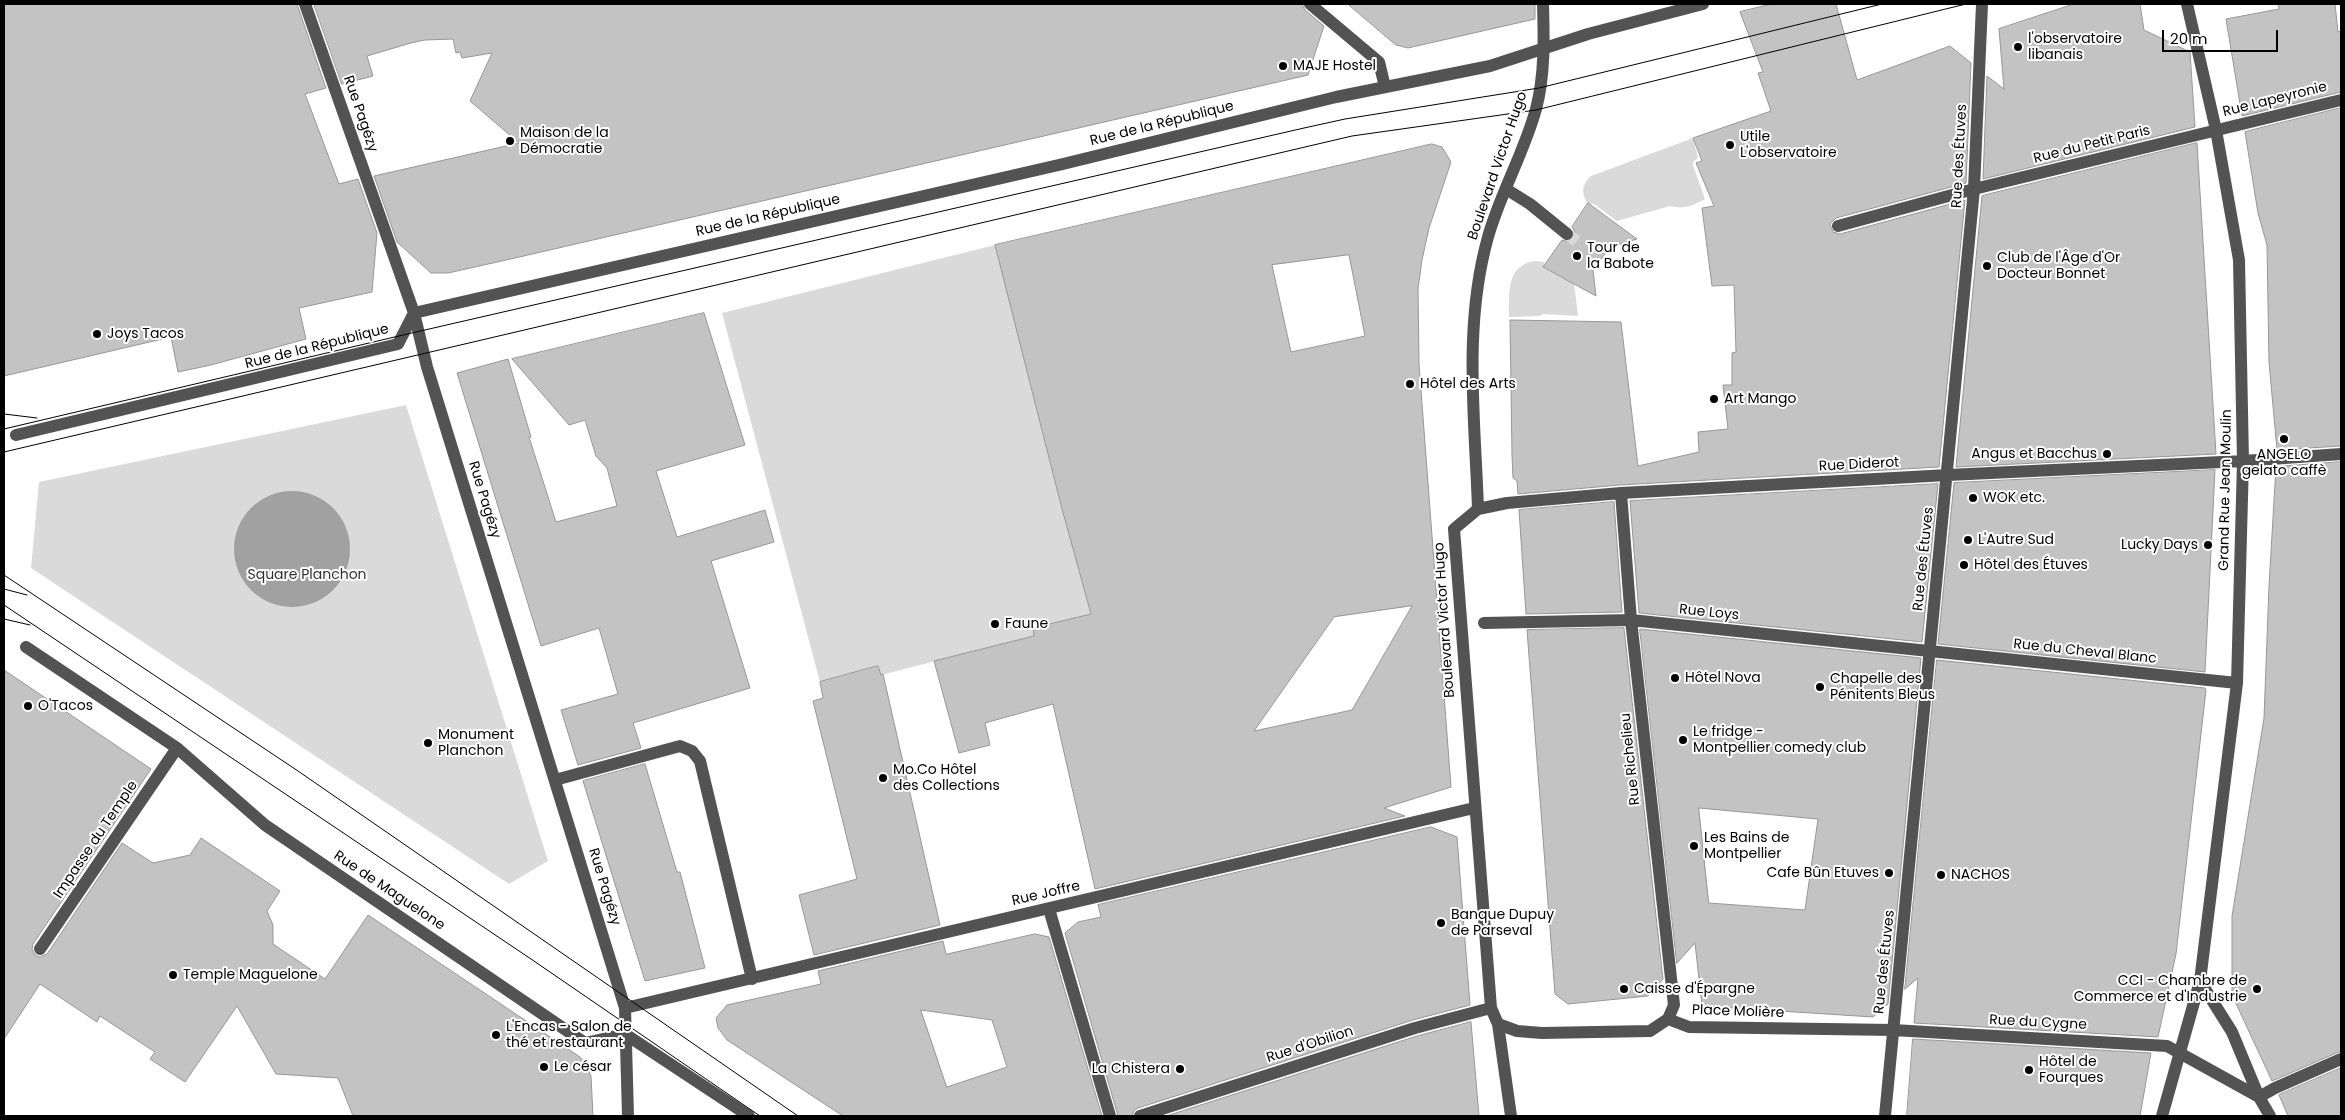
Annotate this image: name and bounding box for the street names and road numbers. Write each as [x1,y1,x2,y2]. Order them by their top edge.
street label: Rue Pagézy [339,74,381,154]
street label: Rue Lapeyronie [2221,79,2329,121]
street label: Boulevard Victor Hugo [1465,90,1531,242]
street label: Rue de la République [1088,98,1236,150]
street label: Rue des Étuves [1949,104,1971,208]
street label: Rue du Petit Paris [2032,122,2152,168]
street label: Rue de la République [694,191,842,241]
street label: Rue de la République [243,321,391,373]
street label: Grand Rue Jean Moulin [2216,409,2236,571]
street label: Rue Diderot [1818,455,1900,475]
street label: Rue Pagézy [464,459,504,541]
street label: Rue des Étuves [1910,506,1938,612]
street label: Boulevard Victor Hugo [1431,542,1459,698]
street label: Rue Loys [1678,602,1740,624]
street label: Rue du Cheval Blanc [2013,636,2157,668]
street label: Rue Richelieu [1618,712,1644,806]
street label: Impasse du Temple [50,778,142,902]
street label: Rue Pagézy [584,846,624,928]
street label: Rue de Maguelone [330,848,448,934]
street label: Rue Joffre [1010,878,1082,910]
street label: Rue des Étuves [1871,909,1899,1015]
street label: Place Molière [1692,1002,1784,1022]
street label: Rue du Cygne [1989,1012,2087,1034]
street label: Rue d'Obilion [1264,1023,1356,1067]

